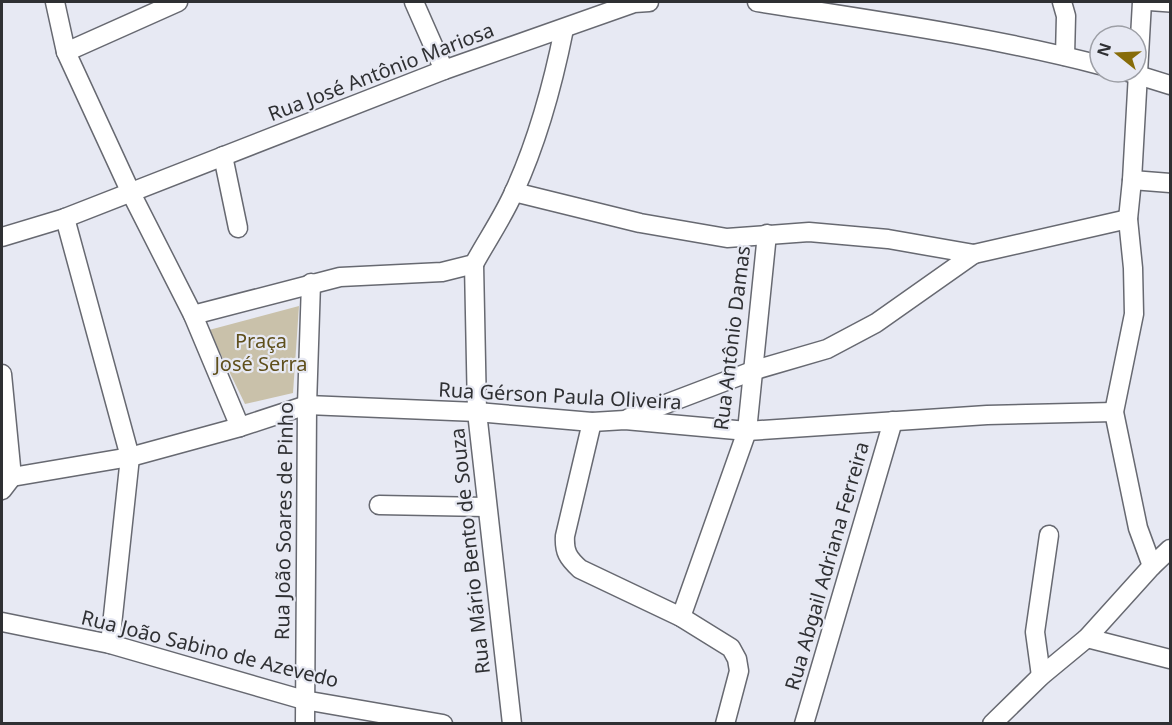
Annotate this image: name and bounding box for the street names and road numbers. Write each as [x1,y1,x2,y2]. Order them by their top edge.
street label: Rua José Antônio Mariosa [264,16,498,127]
street label: Rua Antônio Damas [707,244,756,432]
street label: Rua Gérson Paula Oliveira [438,376,682,415]
street label: Rua João Soares de Pinho [268,402,299,640]
street label: Rua Mário Bento de Souza [443,427,496,675]
street label: Rua Abgail Adriana Ferreira [778,439,875,693]
street label: Rua João Sabino de Azevedo [79,603,342,694]

